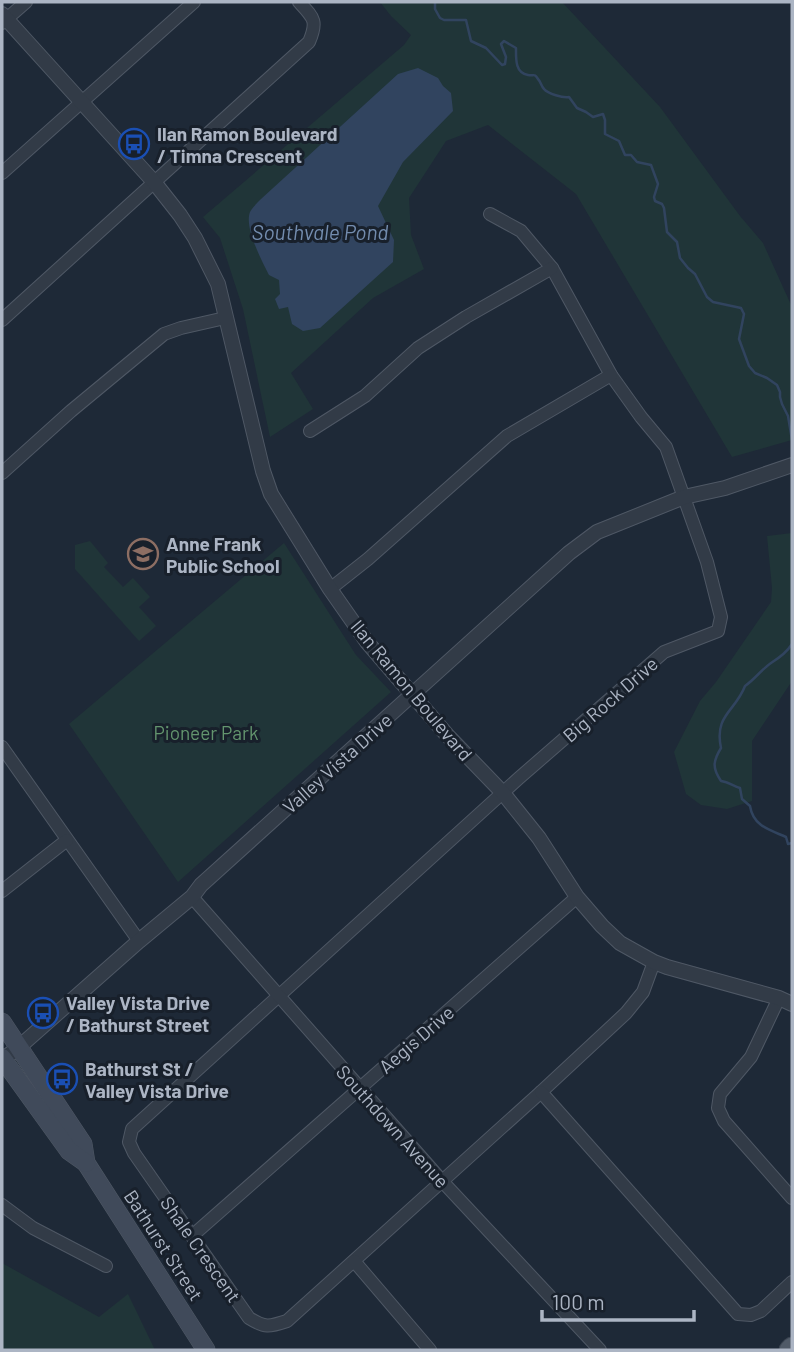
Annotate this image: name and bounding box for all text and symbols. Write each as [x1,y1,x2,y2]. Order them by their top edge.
place label: Ilan Ramon Boulevard / Timna Crescent [157,122,338,167]
bus stop icon: Ilan Ramon Boulevard / Timna Crescent [117,127,151,161]
water label: Southvale Pond [252,219,388,244]
place label: Anne Frank Public School [166,532,280,577]
school or university icon: Anne Frank Public School [126,537,160,571]
street label: Ilan Ramon Boulevard [346,615,478,765]
street label: Big Rock Drive [558,652,662,746]
street label: Valley Vista Drive [278,708,396,818]
park label: Pioneer Park [154,721,258,744]
place label: Valley Vista Drive / Bathurst Street [66,991,210,1036]
bus stop icon: Valley Vista Drive / Bathurst Street [26,996,60,1030]
street label: Aegis Drive [374,1000,458,1078]
place label: Bathurst St / Valley Vista Drive [85,1057,229,1102]
street label: Southdown Avenue [332,1060,454,1192]
bus stop icon: Bathurst St / Valley Vista Drive [45,1062,79,1096]
street label: Bathurst Street [120,1185,208,1305]
street label: Shale Crescent [156,1192,246,1306]
scale bar [542,1278,694,1322]
text: 100 m [552,1289,605,1314]

